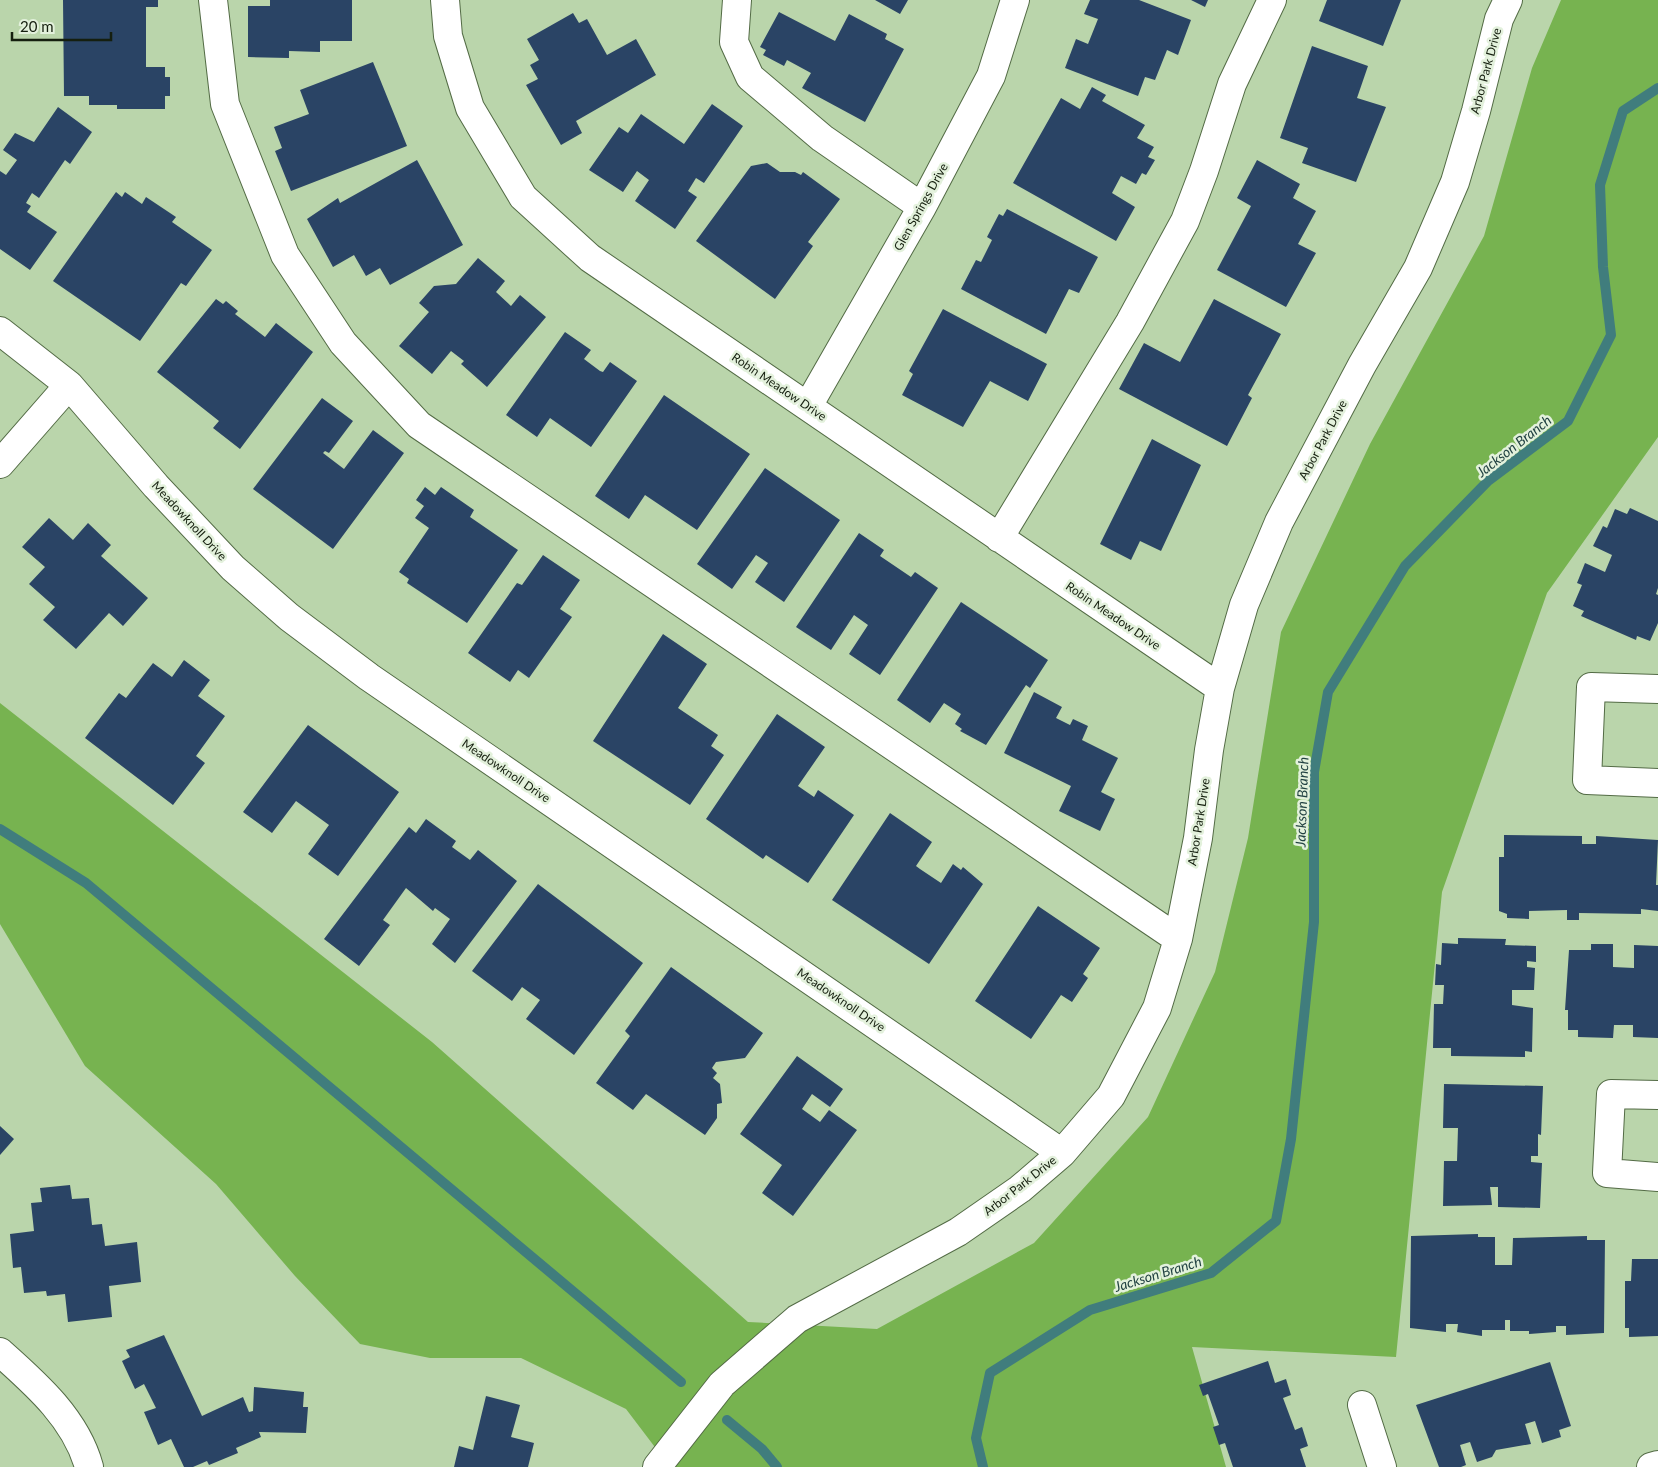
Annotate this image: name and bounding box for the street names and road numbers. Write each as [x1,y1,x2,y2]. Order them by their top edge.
street label: Arbor Park Drive [1467,26,1504,115]
street label: Glen Springs Drive [890,160,951,253]
street label: Robin Meadow Drive [729,349,829,424]
street label: Arbor Park Drive [1295,397,1350,482]
street label: Meadowknoll Drive [149,478,230,563]
street label: Robin Meadow Drive [1063,578,1163,653]
street label: Meadowknoll Drive [459,736,553,806]
street label: Arbor Park Drive [1184,777,1213,867]
street label: Meadowknoll Drive [794,965,888,1035]
street label: Arbor Park Drive [980,1153,1059,1219]

